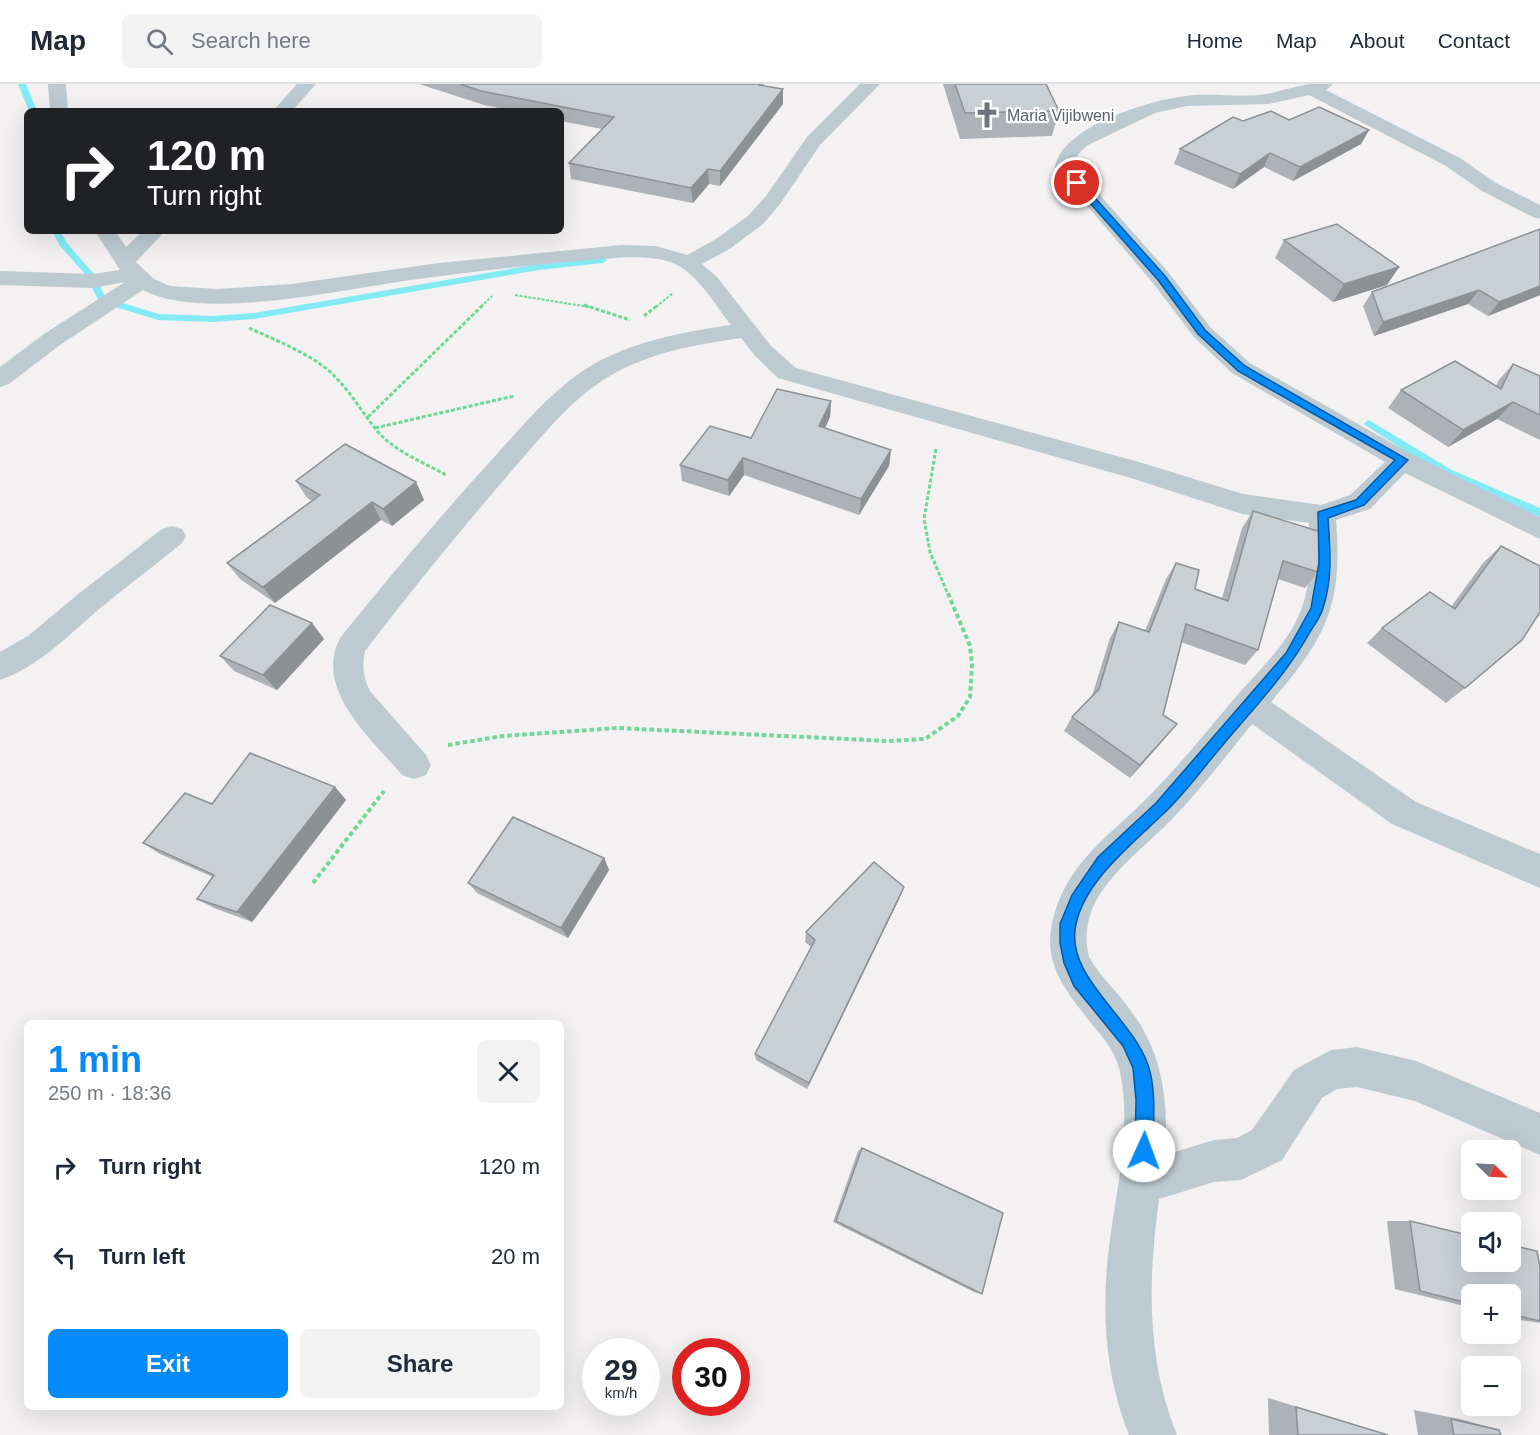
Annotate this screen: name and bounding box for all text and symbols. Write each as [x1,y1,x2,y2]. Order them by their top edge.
search box [122,14,542,68]
text: Map [30,25,86,56]
icon: search [143,25,176,58]
text: Search here [191,28,311,53]
text: Home [1187,29,1243,52]
text: Map [1276,29,1317,52]
text: About [1350,29,1405,52]
text: Contact [1438,29,1510,52]
church icon: Maria Vijibweni [972,100,1002,130]
place label: Maria Vijibweni [1007,107,1114,124]
icon: right [48,132,126,210]
text: 120 m [147,132,266,179]
pin [1051,157,1102,208]
icon: arrive [1060,166,1093,199]
text: Turn right [147,181,262,211]
text: 1 min [48,1039,142,1080]
button: close [477,1040,540,1103]
text: 250 m · 18:36 [48,1082,171,1104]
position arrow [1112,1119,1176,1183]
north arrow [1461,1140,1521,1200]
map controls [1461,1140,1521,1416]
icon: right [48,1151,81,1184]
text: Turn right [99,1154,201,1179]
text: 120 m [479,1154,540,1179]
button: sound [1461,1212,1521,1272]
icon: left [48,1241,81,1274]
text: Turn left [99,1244,185,1269]
text: 20 m [491,1244,540,1269]
button: + [1461,1284,1521,1344]
button: Exit [48,1329,288,1398]
button: Share [300,1329,540,1398]
speed limit sign: 30 [672,1338,750,1416]
text: 29 [604,1353,638,1386]
button: − [1461,1356,1521,1416]
text: km/h [605,1384,637,1401]

